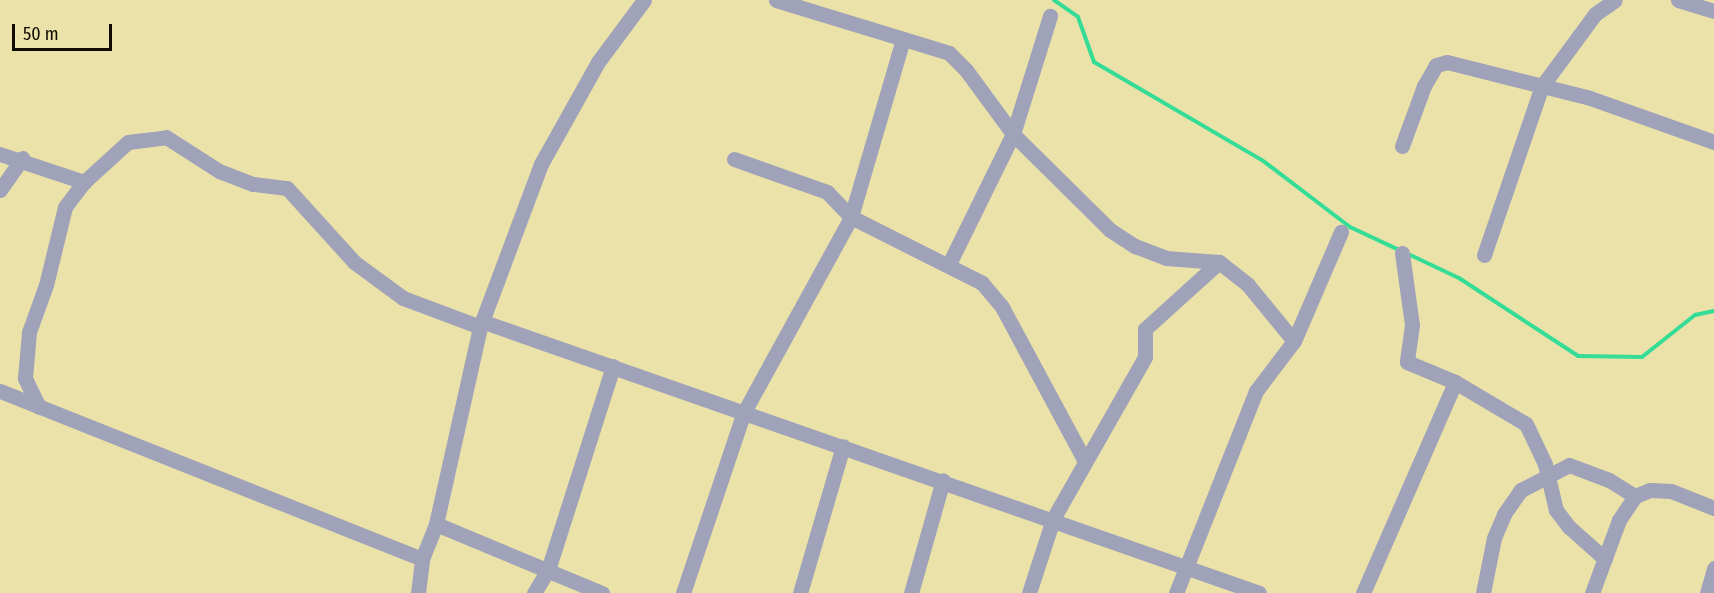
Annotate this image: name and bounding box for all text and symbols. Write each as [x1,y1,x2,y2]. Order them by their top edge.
scale bar [15,12,116,50]
text: 50 m [23,23,59,45]

